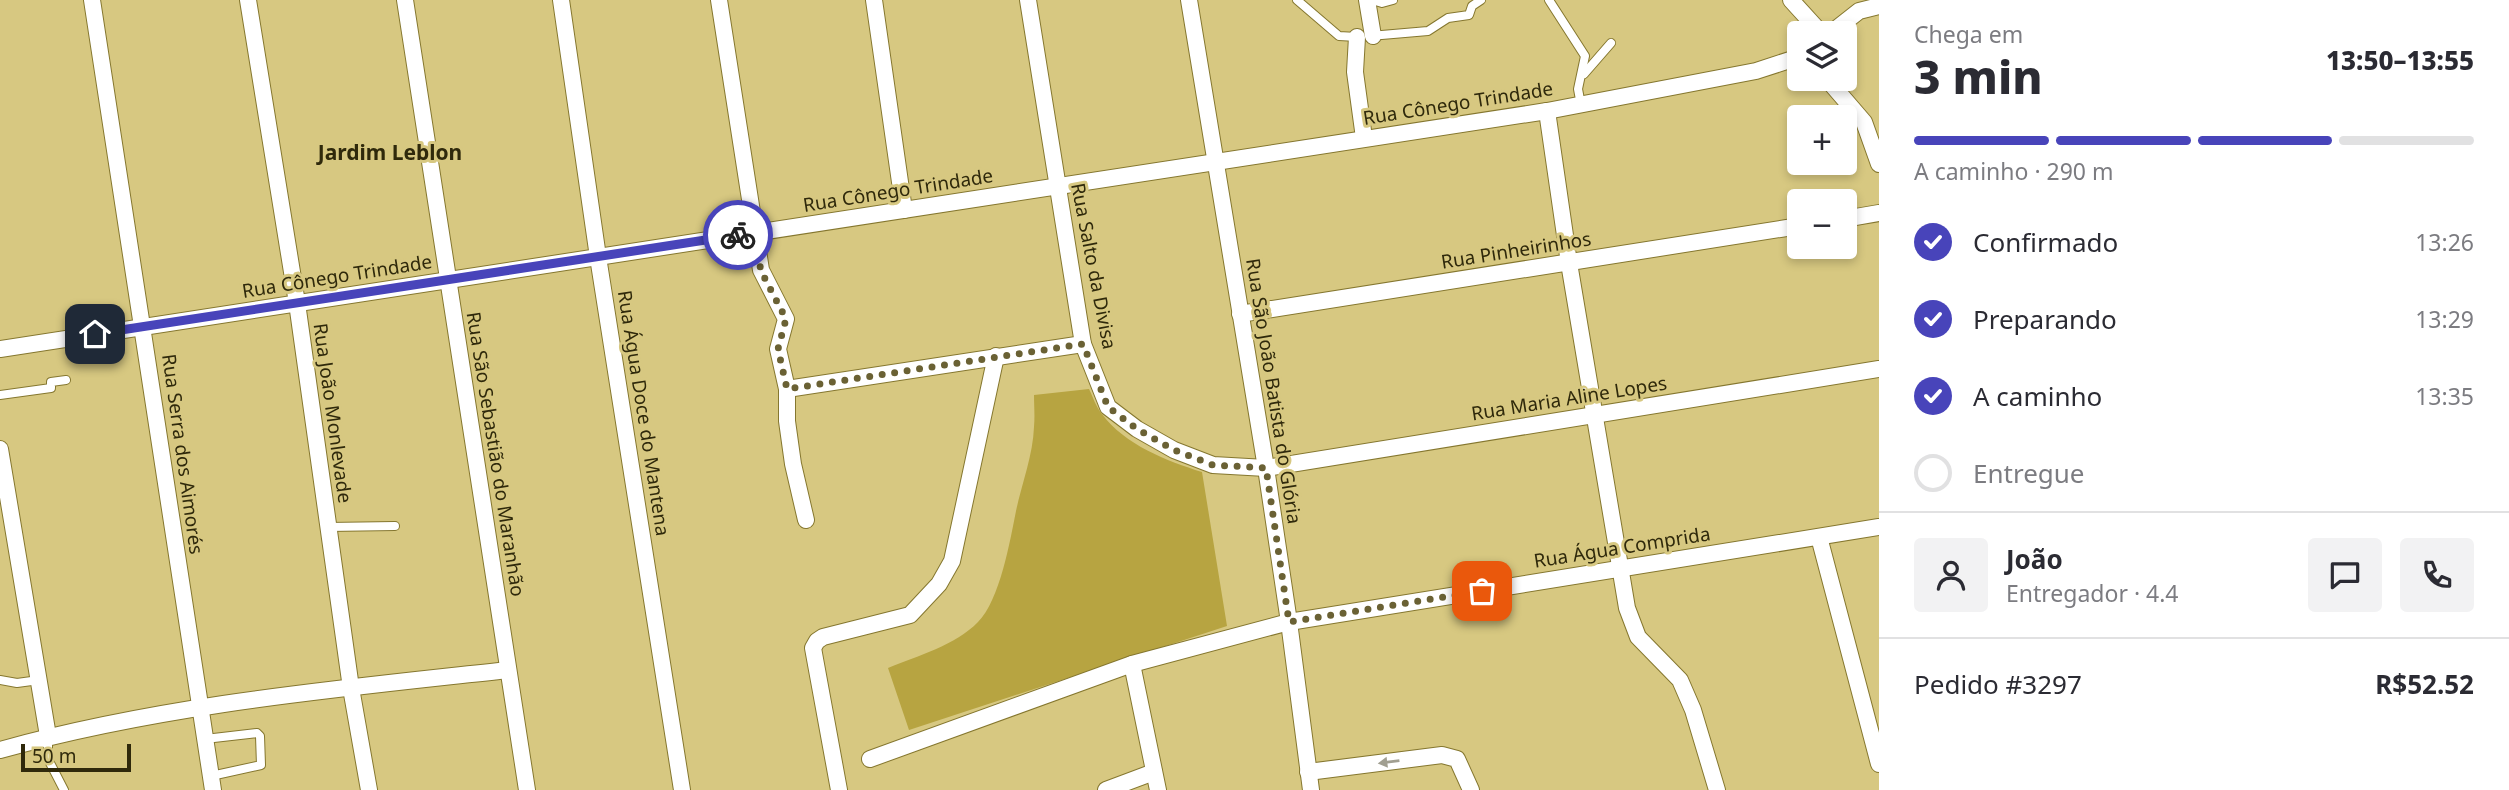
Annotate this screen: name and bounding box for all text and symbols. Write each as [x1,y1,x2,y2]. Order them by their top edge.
text: Chega em [1914,18,2023,50]
map controls [1787,21,1857,259]
button: layers [1787,21,1857,91]
text: 13:50–13:55 [2326,42,2474,78]
text: 3 min [1914,45,2043,107]
street label: Rua Cônego Trindade [1361,75,1555,131]
button: + [1787,105,1857,175]
district label: Jardim Leblon [316,138,462,166]
text: A caminho · 290 m [1914,155,2113,187]
street label: Rua Cônego Trindade [801,162,995,218]
street label: Rua Salto da Divisa [1065,181,1123,351]
button: − [1787,189,1857,259]
courier [703,200,773,270]
icon: bike [719,216,757,254]
icon: check [1914,223,1952,261]
text: Confirmado [1973,224,2118,260]
street label: Rua Pinheirinhos [1439,225,1593,275]
text: 13:26 [2415,226,2474,258]
street label: Rua Cônego Trindade [240,248,434,304]
street label: Rua São João Batista do Glória [1240,256,1308,526]
street label: Rua Água Doce do Mantena [612,288,676,538]
icon: check [1914,300,1952,338]
text: Preparando [1973,301,2117,337]
text: 13:29 [2415,303,2474,335]
pin [65,304,125,364]
street label: Rua São Sebastião do Maranhão [461,310,531,598]
icon: home [76,315,114,353]
street label: Rua João Monlevade [308,321,358,505]
street label: Rua Serra dos Aimorés [156,352,210,556]
street label: Rua Maria Aline Lopes [1469,370,1669,426]
icon: check [1914,377,1952,415]
text: A caminho [1973,378,2102,414]
text: 13:35 [2415,380,2474,412]
text: Entregue [1973,455,2085,491]
street label: Rua Água Comprida [1532,520,1712,574]
button: person [1914,538,1988,612]
button: chat [2308,538,2382,612]
button: phone [2400,538,2474,612]
text: João [2006,541,2063,577]
pin [1452,561,1512,621]
icon: bag [1463,572,1501,610]
text: Entregador · 4.4 [2006,577,2179,609]
text: Pedido #3297 [1914,666,2082,702]
text: R$52.52 [2375,666,2474,702]
scale bar [21,741,131,773]
text: 50 m [32,743,76,769]
one-way arrow [1378,756,1400,767]

